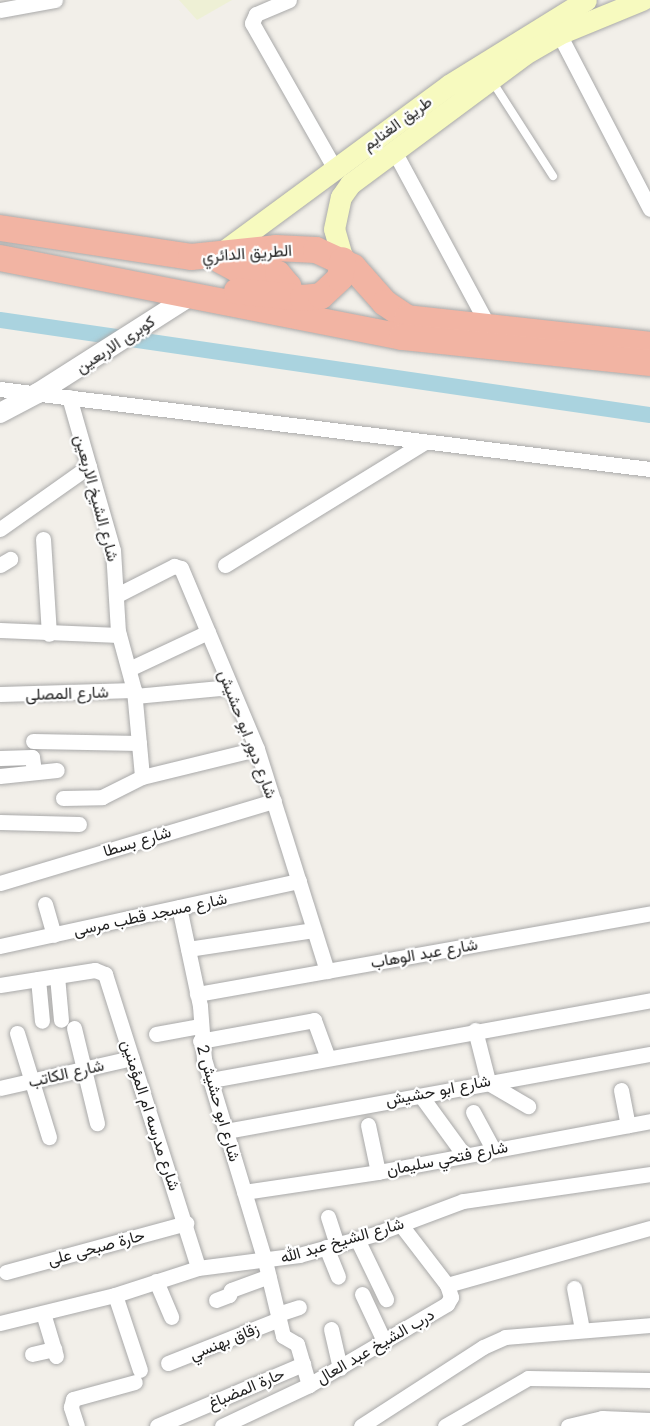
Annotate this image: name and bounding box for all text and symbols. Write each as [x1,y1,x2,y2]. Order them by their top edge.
street label: طريق الغنايم [359,92,435,154]
street label: الطريق الدائري [201,240,293,266]
street label: كوبرى الاربعين [72,311,158,377]
street label: شارع الشيخ الاربعين [71,433,123,563]
street label: شارع دبور ابو حشيش [215,667,281,801]
street label: شارع المصلى [25,682,109,704]
street label: شارع بسطا [101,822,173,860]
street label: شارع مسجد قطب مرسى [71,888,229,940]
street label: شارع عبد الوهاب [369,934,479,972]
street label: شارع مدرسه ام المؤمنين [118,1037,184,1193]
street label: شارع ابو حشيش 2 [193,1042,245,1164]
street label: شارع الكاتب [26,1055,106,1091]
street label: شارع ابو حشيش [384,1070,492,1110]
street label: شارع فتحي سليمان [385,1137,509,1179]
street label: شارع الشيخ عبد الله [278,1213,406,1267]
street label: حارة صبحى على [45,1225,147,1269]
street label: درب الشيخ عبد العال [313,1304,437,1388]
street label: زقاق بهنسي [186,1318,262,1364]
street label: حارة المضباغ [205,1363,287,1413]

